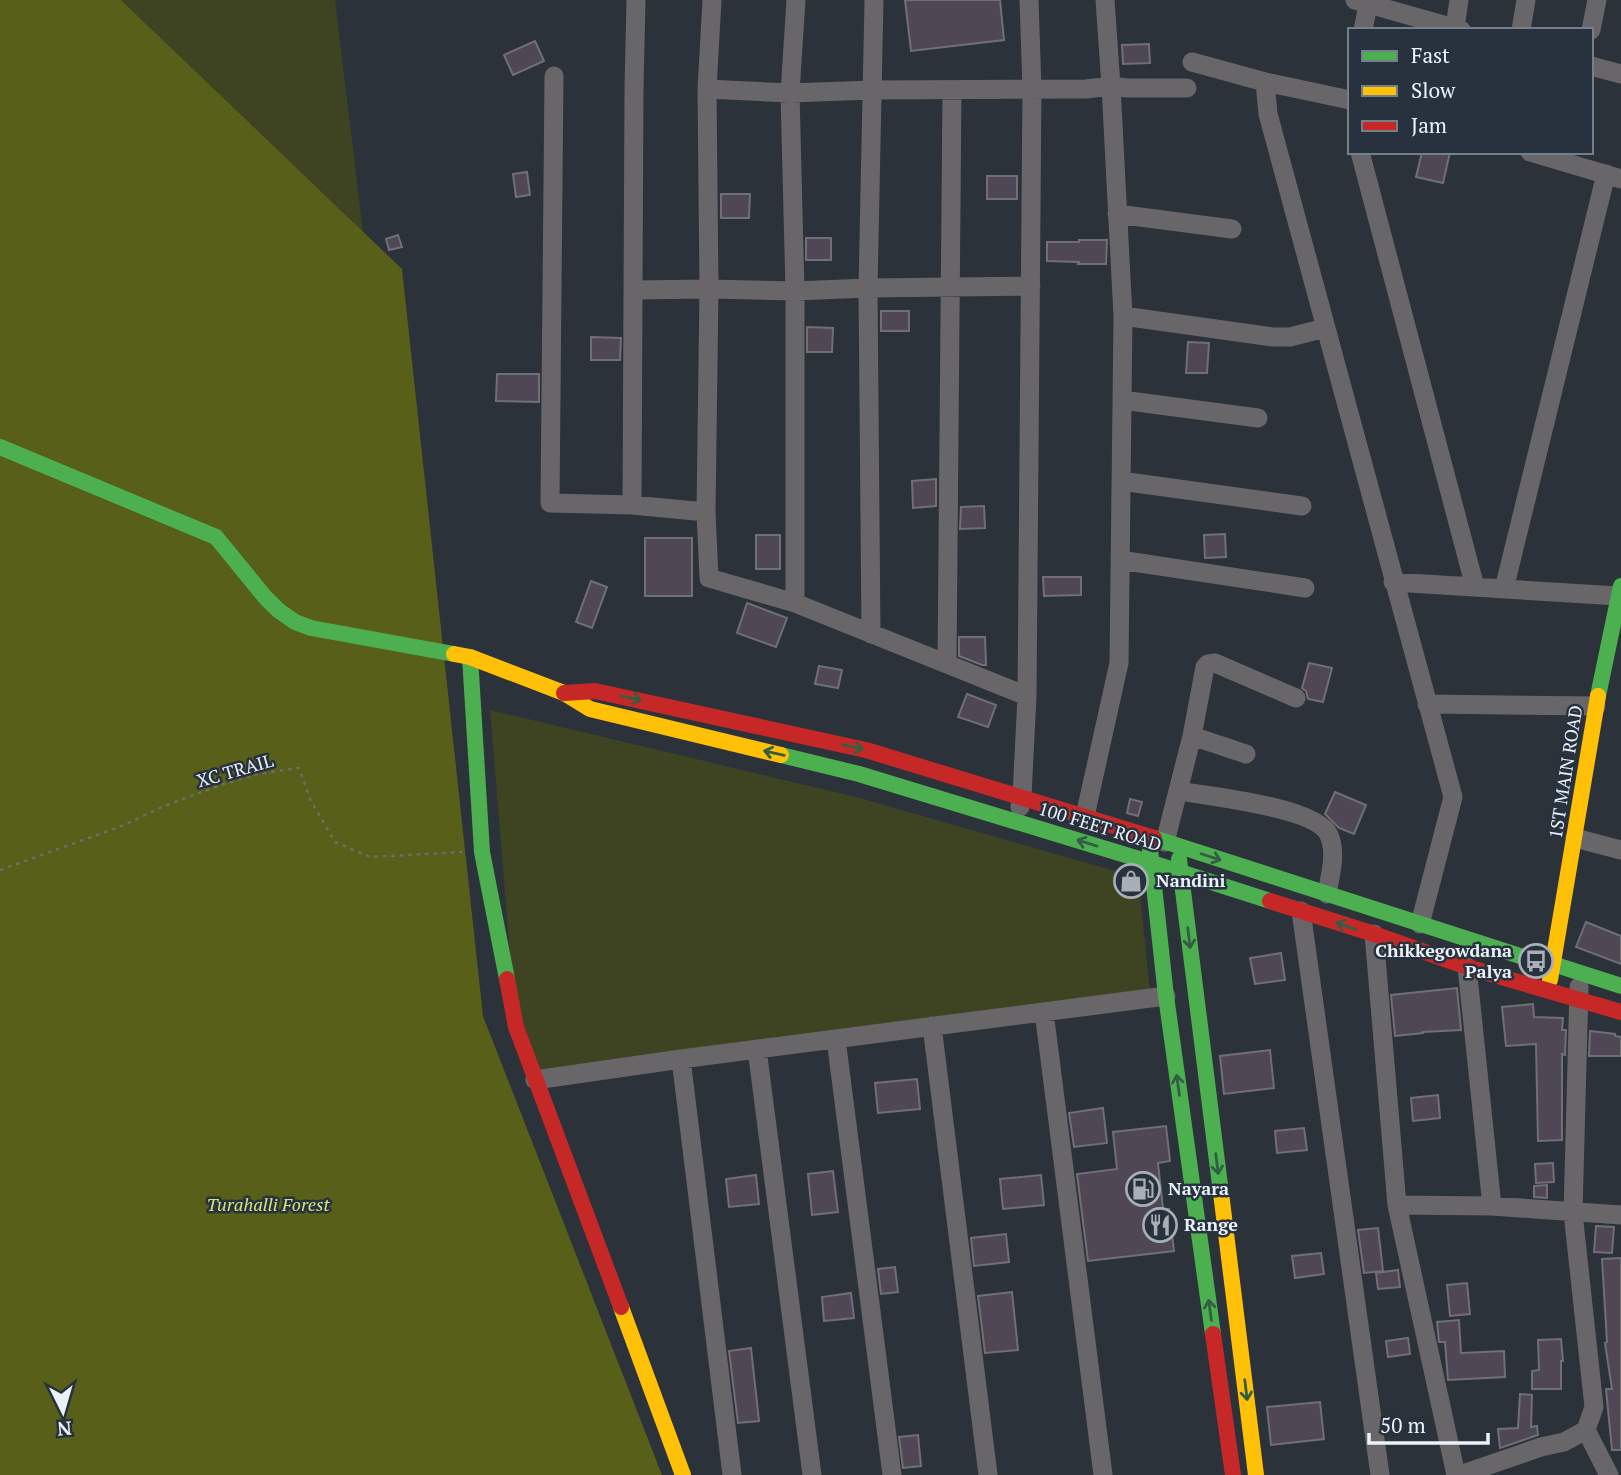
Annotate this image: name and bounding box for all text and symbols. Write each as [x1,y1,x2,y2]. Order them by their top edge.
legend [1348,28,1593,154]
text: Fast [1411,41,1450,69]
text: Slow [1411,76,1456,104]
text: Jam [1411,111,1447,139]
one-way arrow [619,692,642,706]
street label: 1ST MAIN ROAD [1543,703,1587,840]
one-way arrow [841,741,864,755]
one-way arrow [763,746,786,759]
street label: XC TRAIL [194,748,276,792]
street label: 100 FEET ROAD [1036,796,1165,856]
one-way arrow [1076,835,1098,848]
one-way arrow [1200,852,1222,865]
shop icon: Nandini [1112,862,1150,900]
place label: Nandini [1156,868,1226,892]
one-way arrow [1335,918,1357,931]
one-way arrow [1183,927,1196,949]
place label: Chikkegowdana Palya [1375,938,1512,983]
bus stop icon: Chikkegowdana Palya [1517,942,1555,980]
one-way arrow [1172,1074,1185,1097]
one-way arrow [1211,1152,1224,1175]
fuel station icon: Nayara [1124,1170,1162,1208]
place label: Nayara [1168,1176,1229,1200]
park label: Turahalli Forest [206,1192,331,1216]
restaurant icon: Range [1141,1206,1179,1244]
place label: Range [1184,1212,1238,1236]
one-way arrow [1203,1299,1216,1322]
north arrow [28,1377,98,1447]
one-way arrow [1239,1378,1252,1401]
scale bar [1369,1402,1488,1446]
text: 50 m [1380,1411,1426,1439]
text: N [56,1416,73,1443]

